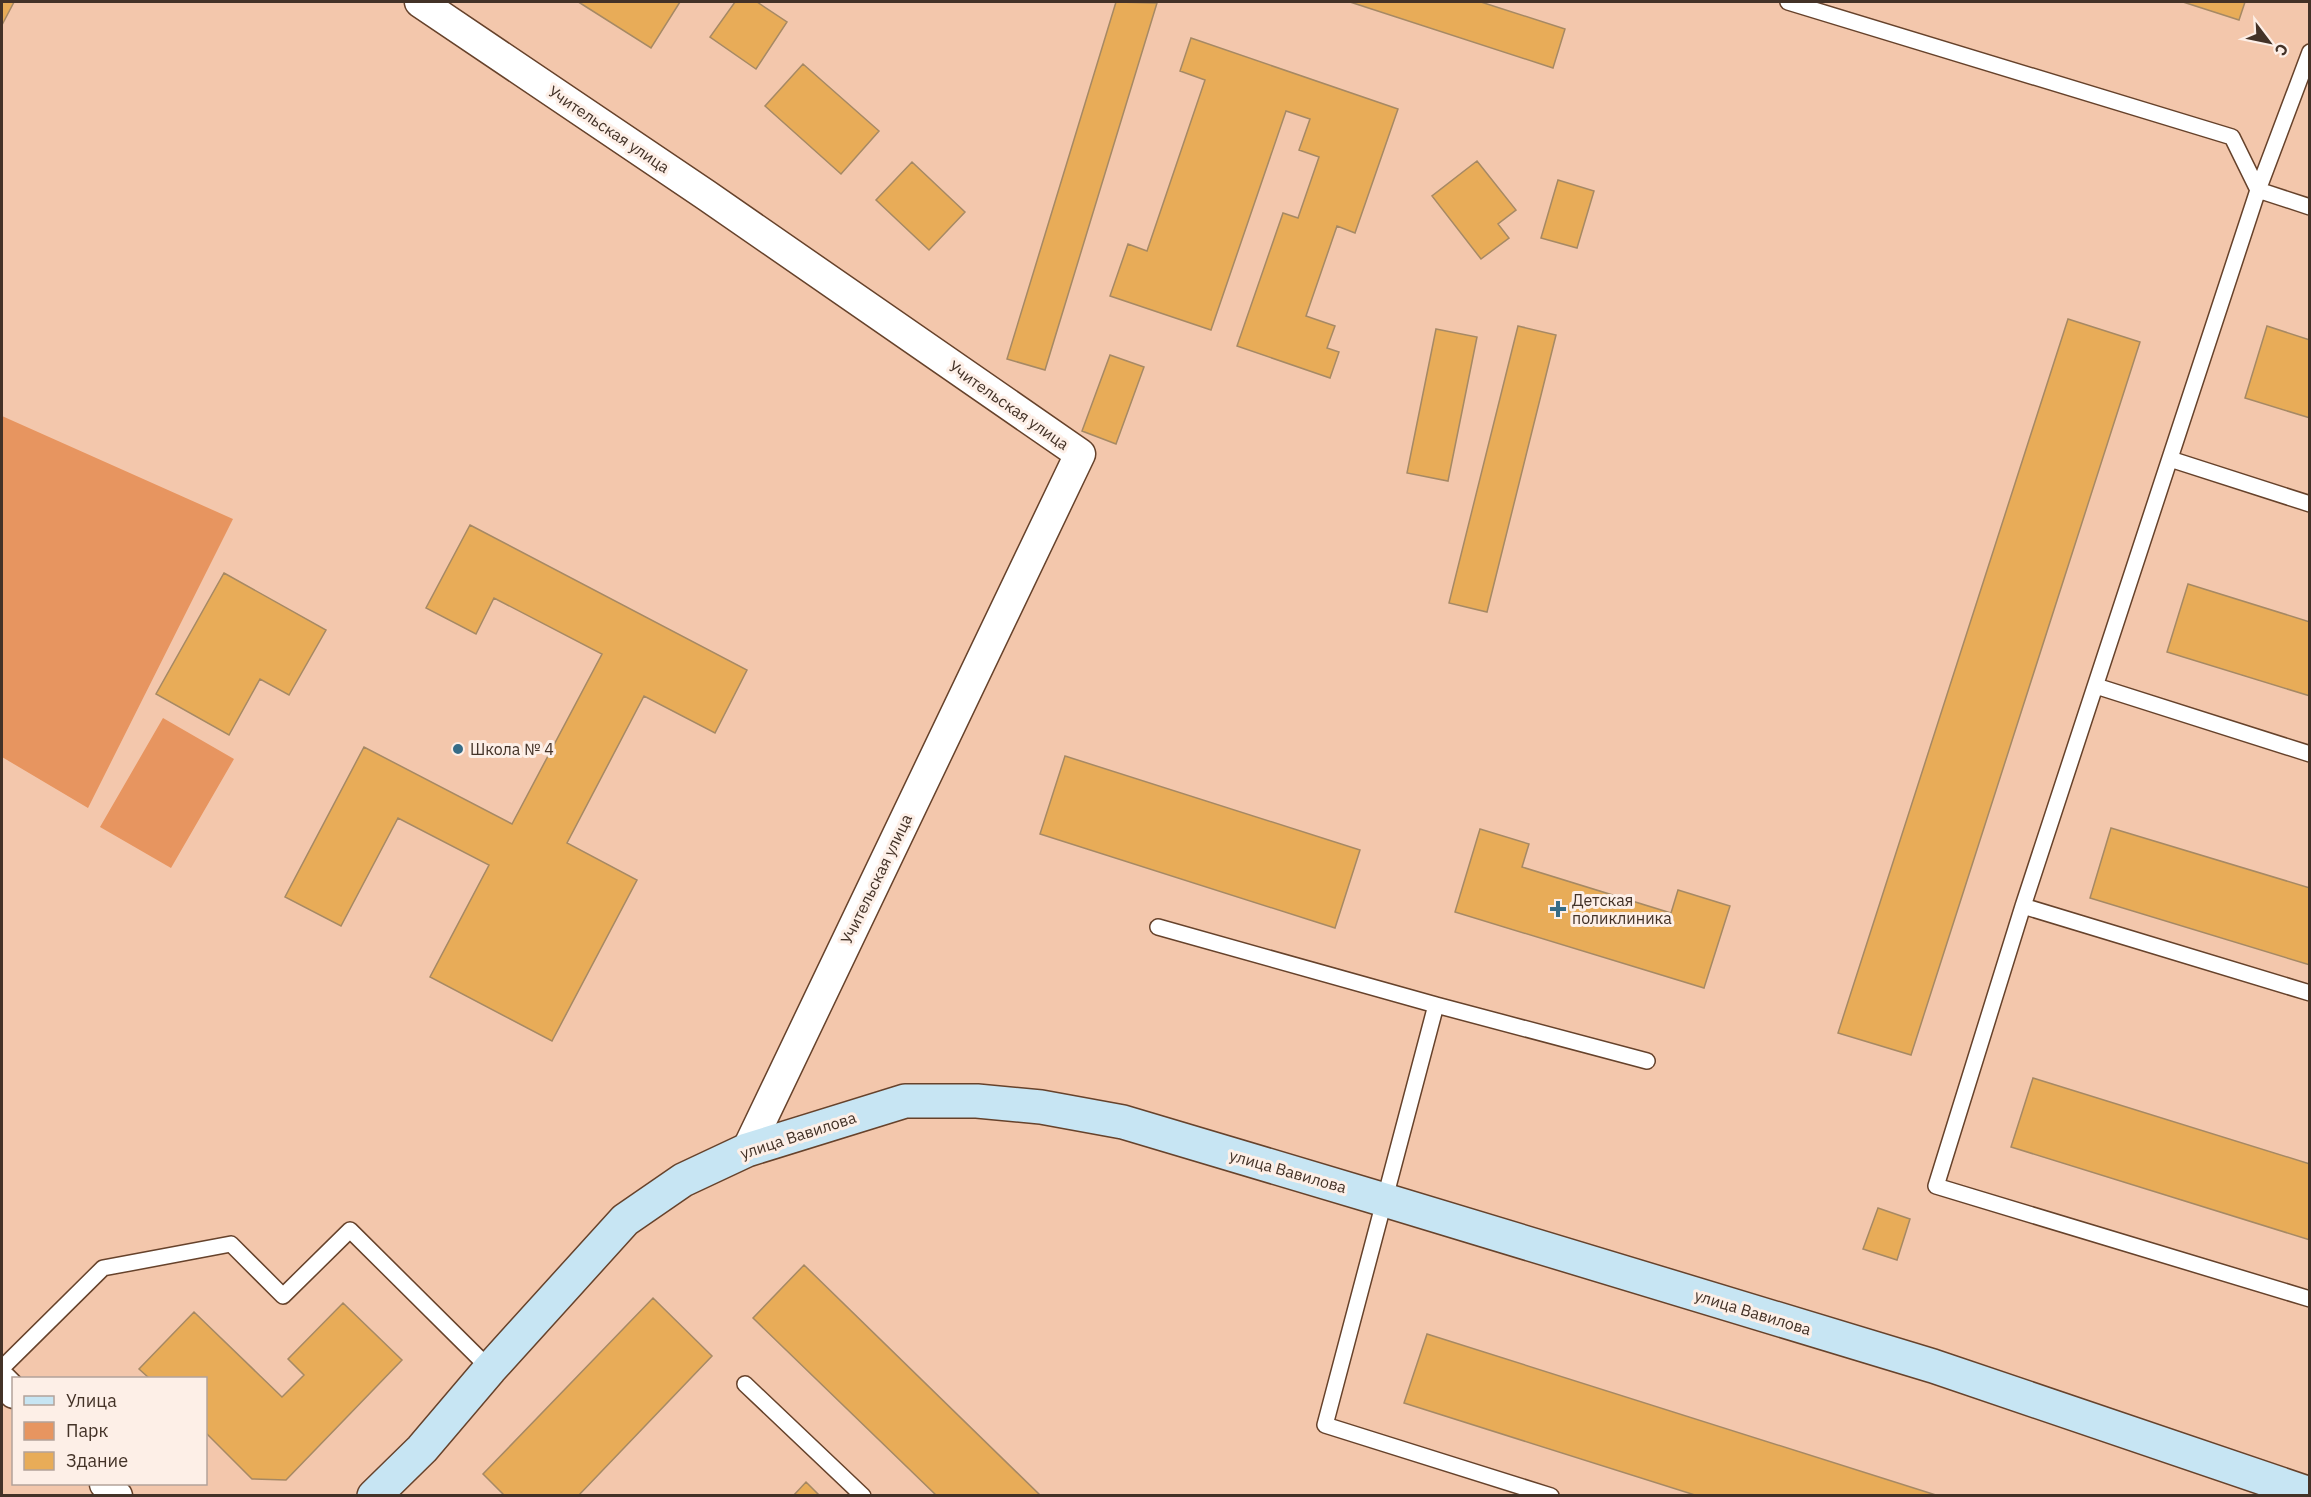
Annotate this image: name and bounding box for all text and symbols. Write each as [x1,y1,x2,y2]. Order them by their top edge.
north arrow [2239,12,2299,72]
text: С [2270,40,2293,60]
street label: Учительская улица [544,81,674,177]
street label: Учительская улица [945,356,1073,454]
place label: Школа № 4 [470,739,554,759]
marker: Школа № 4 [451,742,465,756]
street label: Учительская улица [836,810,916,947]
place label: Детская поликлиника [1572,890,1672,928]
marker: Детская поликлиника [1549,900,1567,918]
street label: улица Вавилова [737,1107,859,1163]
street label: улица Вавилова [1227,1145,1349,1197]
street label: улица Вавилова [1692,1285,1814,1339]
legend [12,1377,207,1485]
text: Улица [66,1389,117,1412]
text: Парк [66,1419,109,1442]
text: Здание [66,1449,128,1472]

